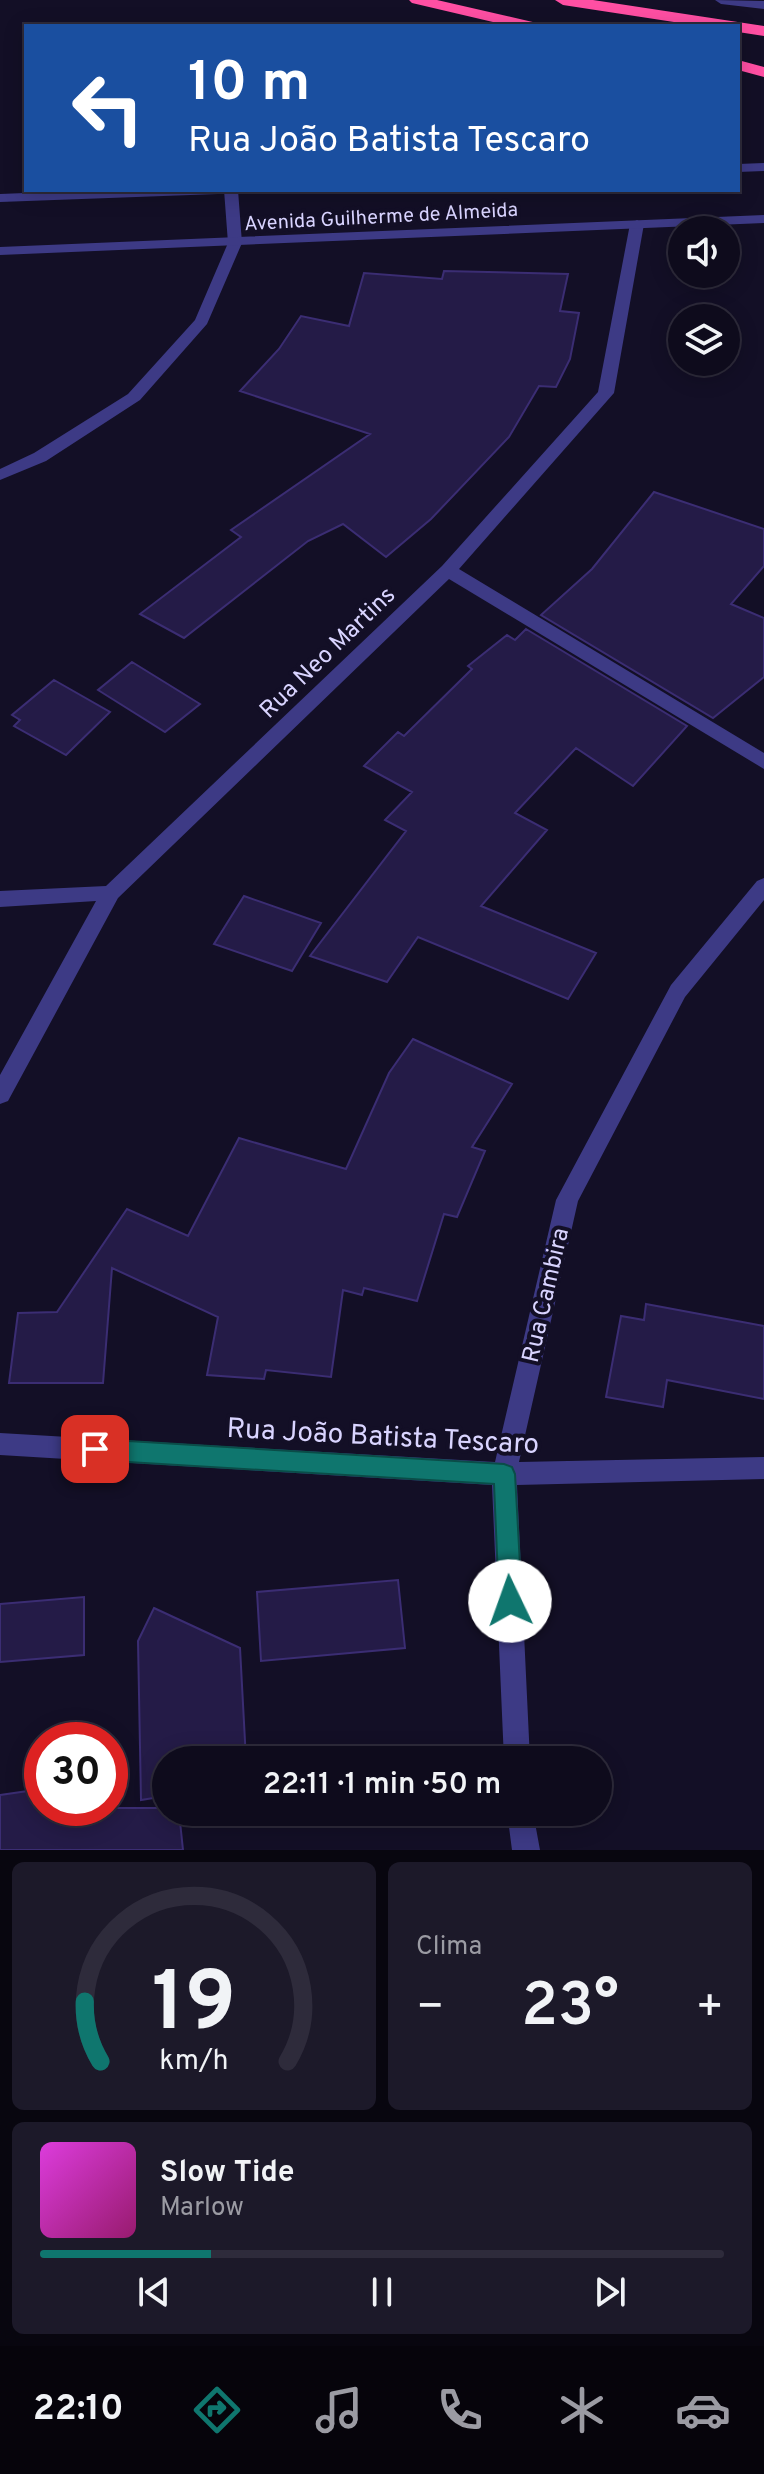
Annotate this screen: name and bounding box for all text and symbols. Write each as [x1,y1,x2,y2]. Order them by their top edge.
text: 10 m [188,50,310,120]
icon: left [56,56,160,160]
text: Rua João Batista Tescaro [188,119,590,165]
street label: Avenida Guilherme de Almeida [243,198,519,238]
map controls [668,216,740,376]
button: sound [668,216,740,288]
button: layers [668,304,740,376]
street label: Rua Neo Martins [254,581,403,726]
street label: Rua Cambira [517,1225,577,1366]
street label: Rua João Batista Tescaro [226,1412,540,1464]
pin [61,1415,129,1483]
icon: arrive [73,1427,117,1471]
position arrow [468,1559,552,1643]
speed limit sign: 30 [24,1722,128,1826]
text: 22:11 · 1 min · 50 m [263,1767,501,1804]
text: Clima [416,1931,482,1964]
text: 19 [152,1955,236,2060]
text: 23° [521,1971,619,2047]
text: − [416,1981,444,2037]
text: + [696,1981,724,2037]
text: km/h [159,2044,229,2080]
text: Slow Tide [160,2155,294,2192]
text: Marlow [160,2192,244,2225]
icon: previous [132,2270,176,2314]
icon: pause [360,2270,404,2314]
icon: next [588,2270,632,2314]
icon: directions [189,2382,245,2438]
icon: music [311,2382,367,2438]
icon: phone [432,2382,488,2438]
icon: climate [554,2382,610,2438]
icon: car [675,2382,731,2438]
text: 22:10 [33,2387,124,2433]

